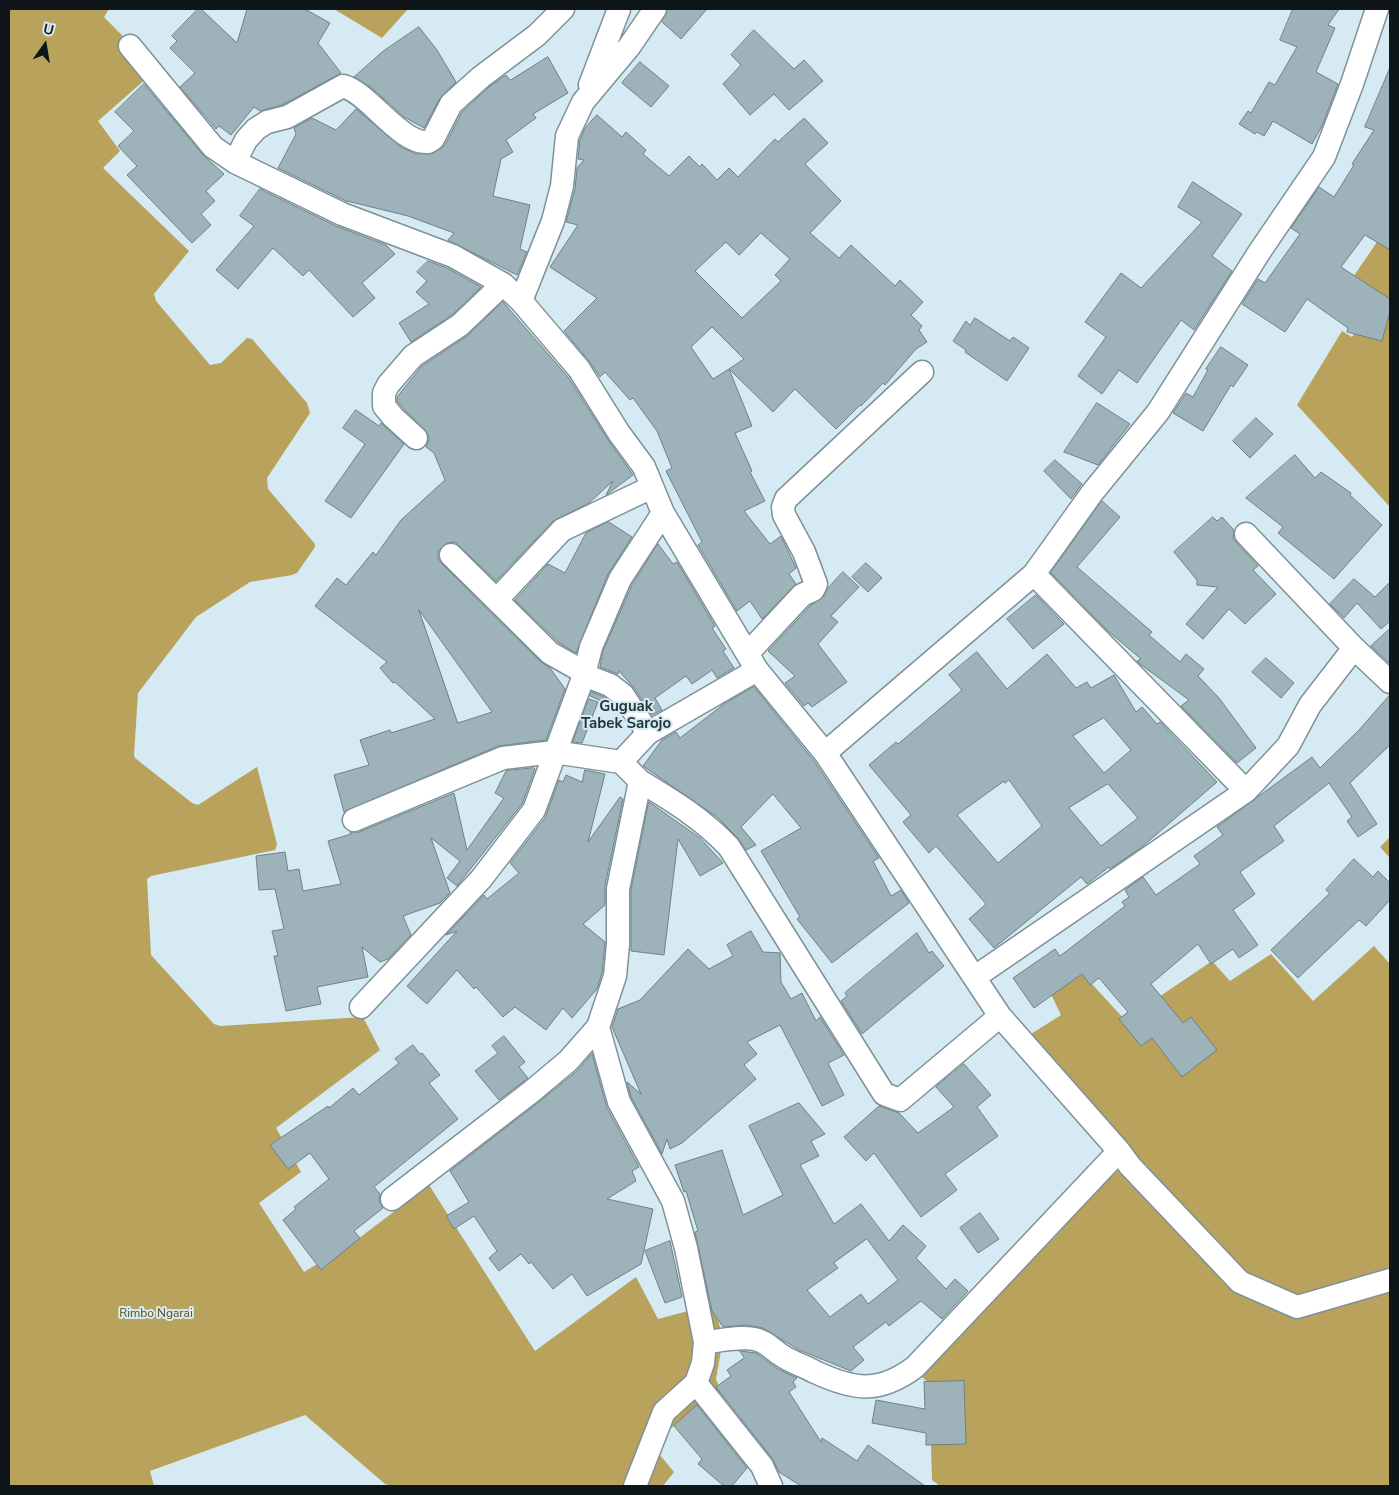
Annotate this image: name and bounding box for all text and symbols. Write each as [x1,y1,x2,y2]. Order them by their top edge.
text: U [41,19,56,40]
north arrow [20,20,70,70]
district label: Guguak Tabek Sarojo [581,698,671,733]
park label: Rimbo Ngarai [119,1307,193,1321]

